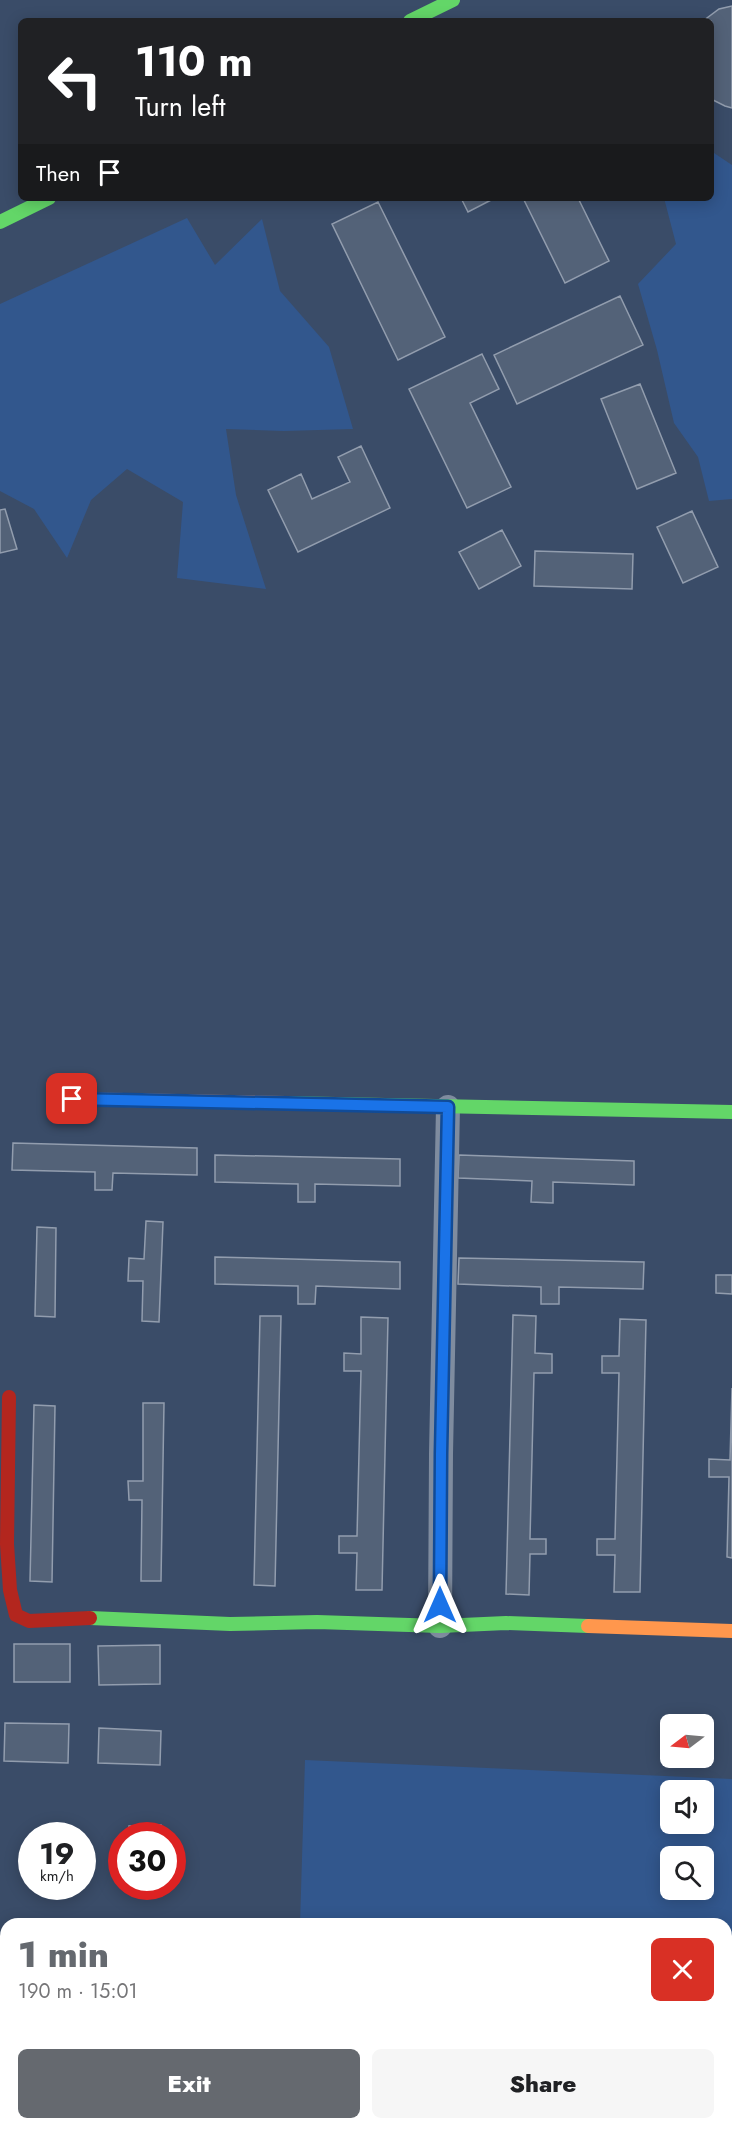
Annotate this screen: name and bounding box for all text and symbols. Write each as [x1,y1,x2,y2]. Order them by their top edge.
text: 110 m [135,31,253,92]
icon: left [36,42,114,120]
text: Turn left [135,87,225,126]
icon: arrive [93,156,126,189]
text: Then [36,157,81,189]
pin [46,1073,97,1124]
icon: arrive [55,1082,88,1115]
position arrow [408,1573,472,1637]
north arrow [660,1714,714,1768]
map controls [660,1714,714,1900]
button: sound [660,1780,714,1834]
speed limit sign: 30 [108,1822,186,1900]
text: 19 [39,1832,75,1875]
button: search [660,1846,714,1900]
text: km/h [40,1865,74,1887]
text: 1 min [18,1928,109,1980]
button: close [651,1938,714,2001]
text: 190 m · 15:01 [18,1977,137,2006]
button: Exit [18,2049,360,2118]
button: Share [372,2049,714,2118]

